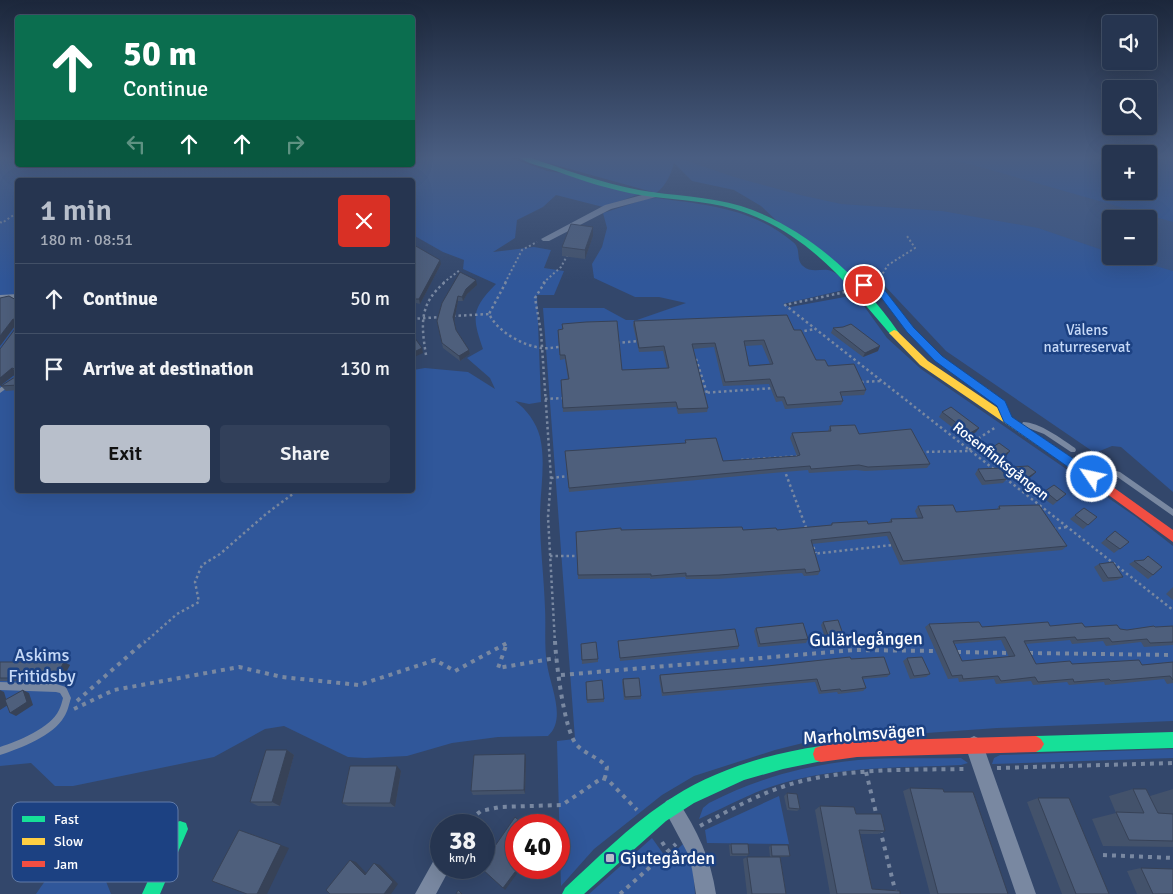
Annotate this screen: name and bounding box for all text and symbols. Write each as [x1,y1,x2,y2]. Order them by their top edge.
map controls [1102,15,1157,265]
button: sound [1102,15,1157,70]
text: 50 m [123,32,197,75]
icon: ahead [40,35,105,100]
text: Continue [123,75,208,102]
button: search [1102,80,1157,135]
icon: left [122,130,150,158]
icon: ahead [175,130,203,158]
icon: ahead [228,130,256,158]
icon: right [281,130,309,158]
button: + [1102,145,1157,200]
text: 1 min [40,192,112,229]
button: close [338,195,390,247]
button: − [1102,210,1157,265]
text: 180 m · 08:51 [40,230,133,250]
pin [843,264,885,306]
icon: arrive [850,271,878,299]
icon: ahead [40,285,68,313]
text: Continue [83,287,158,311]
text: 50 m [350,287,390,311]
park label: Välens naturreservat [1044,321,1130,356]
icon: arrive [40,355,68,383]
text: Arrive at destination [83,357,254,381]
text: 130 m [340,357,390,381]
street label: Rosenfinksgången [949,418,1053,504]
button: Exit [40,425,210,483]
button: Share [220,425,390,483]
position arrow [1065,450,1117,502]
street label: Gulärlegången [809,627,923,651]
park label: Askims Fritidsby [8,644,76,687]
street label: Marholmsvägen [802,719,926,749]
legend [12,802,178,882]
text: Fast [54,811,79,828]
speed limit sign: 40 [505,814,570,879]
text: 38 [449,825,476,856]
text: Slow [54,833,83,850]
place label: Gjutegården [620,847,715,869]
text: km/h [449,851,476,866]
marker: Gjutegården [604,852,616,864]
text: Jam [54,856,78,873]

